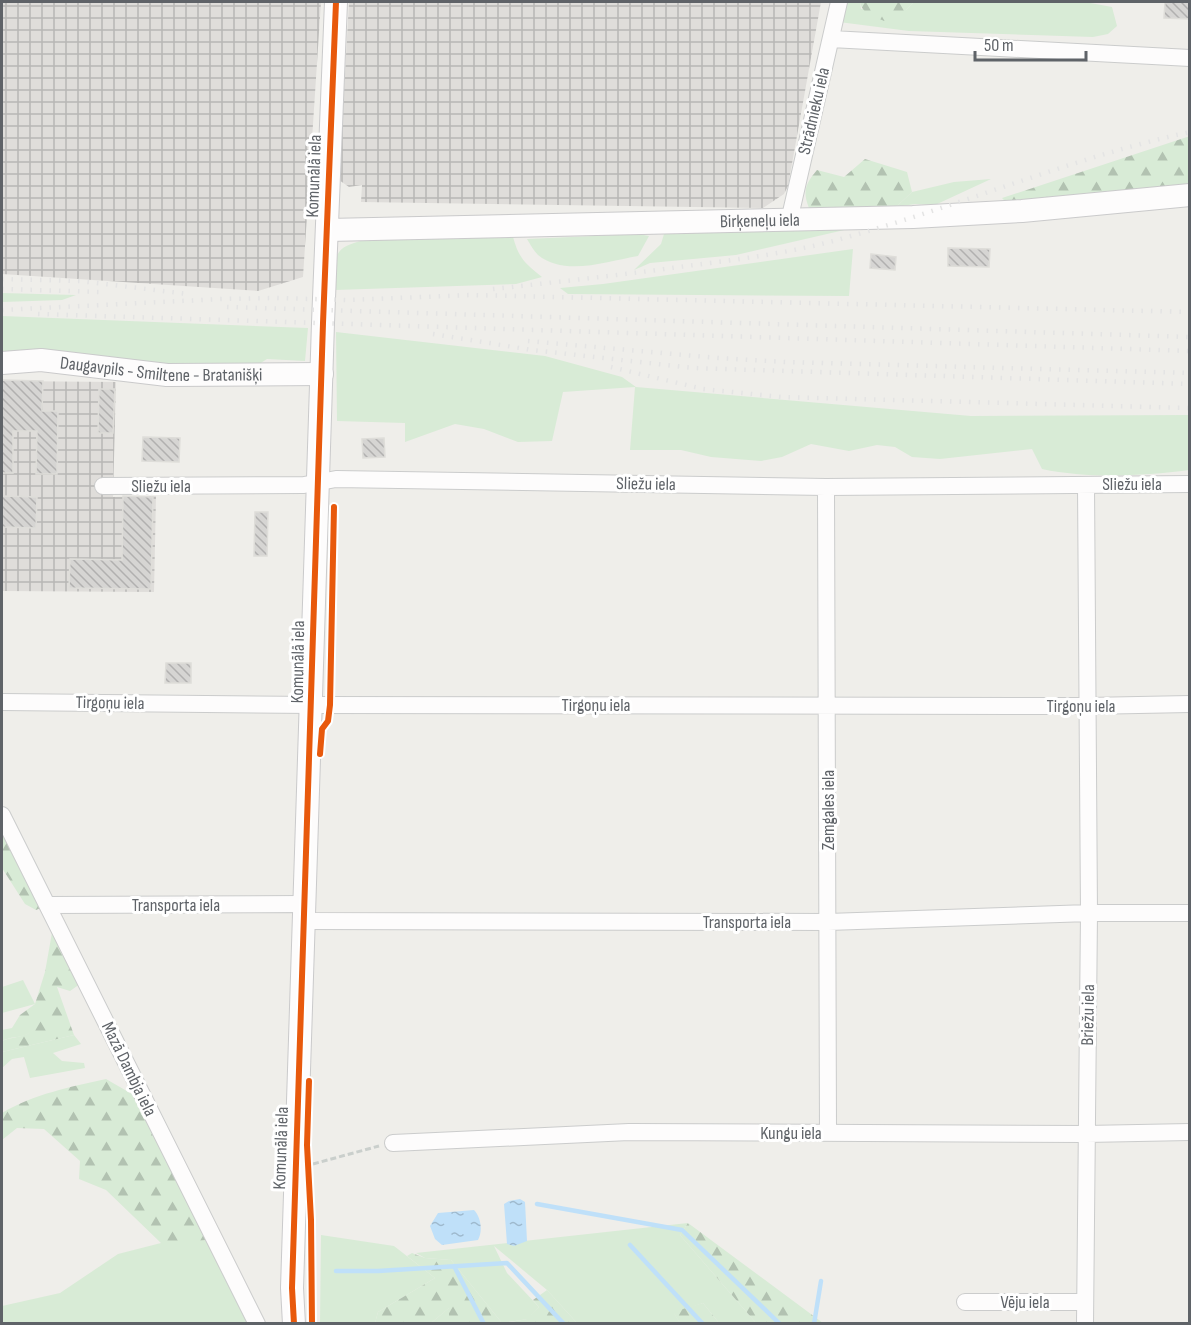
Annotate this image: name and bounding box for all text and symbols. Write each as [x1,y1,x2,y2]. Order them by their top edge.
scale bar [975,24,1086,62]
text: 50 m [984,35,1014,56]
street label: Strādnieku iela [794,65,834,157]
street label: Komunālā iela [302,134,326,218]
street label: Birķeneļu iela [720,209,800,232]
street label: Daugavpils - Smiltene - Bratanišķi [59,352,263,386]
street label: Sliežu iela [616,473,676,495]
street label: Sliežu iela [1102,474,1162,495]
street label: Sliežu iela [131,476,191,497]
street label: Komunālā iela [287,620,309,704]
street label: Tirgoņu iela [75,692,145,714]
street label: Tirgoņu iela [562,695,631,716]
street label: Tirgoņu iela [1047,696,1116,717]
street label: Zemgales iela [818,770,839,850]
street label: Transporta iela [132,895,220,916]
street label: Transporta iela [703,912,791,933]
street label: Briežu iela [1077,984,1099,1046]
street label: Mazā Dambja iela [97,1018,161,1120]
street label: Komunālā iela [269,1106,293,1190]
street label: Kungu iela [760,1123,822,1144]
street label: Vēju iela [1000,1292,1050,1313]

